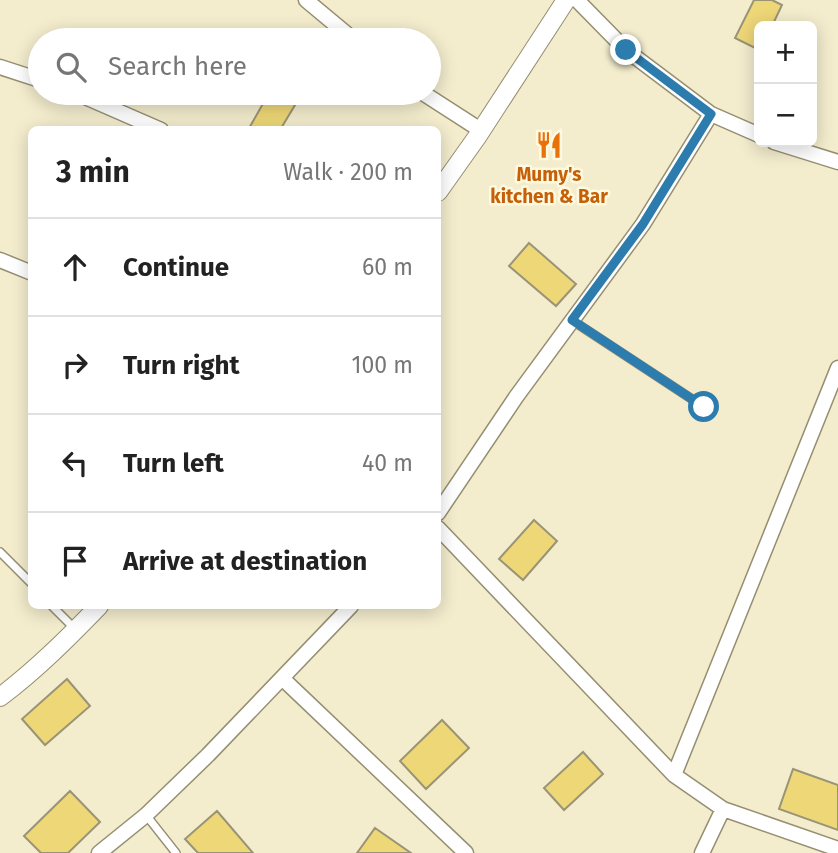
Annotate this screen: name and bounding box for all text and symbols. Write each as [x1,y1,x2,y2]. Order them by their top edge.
map controls [754,21,817,147]
button: + [754,21,817,84]
search box [28,28,441,105]
route end [610,34,641,65]
icon: search [52,48,90,86]
text: Search here [108,51,247,82]
button: − [754,84,817,147]
restaurant icon: Mumy's kitchen & Bar [534,130,564,160]
text: 3 min [56,154,130,190]
text: Walk · 200 m [283,158,413,186]
place label: Mumy's kitchen & Bar [490,163,608,208]
icon: ahead [56,248,94,286]
text: Continue [123,252,229,283]
text: 60 m [362,253,413,281]
icon: right [56,346,94,384]
text: Turn right [123,350,240,381]
text: 100 m [352,351,413,379]
route start [688,391,719,422]
icon: left [56,444,94,482]
text: Turn left [123,448,224,479]
text: 40 m [362,449,413,477]
icon: arrive [56,542,94,580]
text: Arrive at destination [123,546,367,577]

